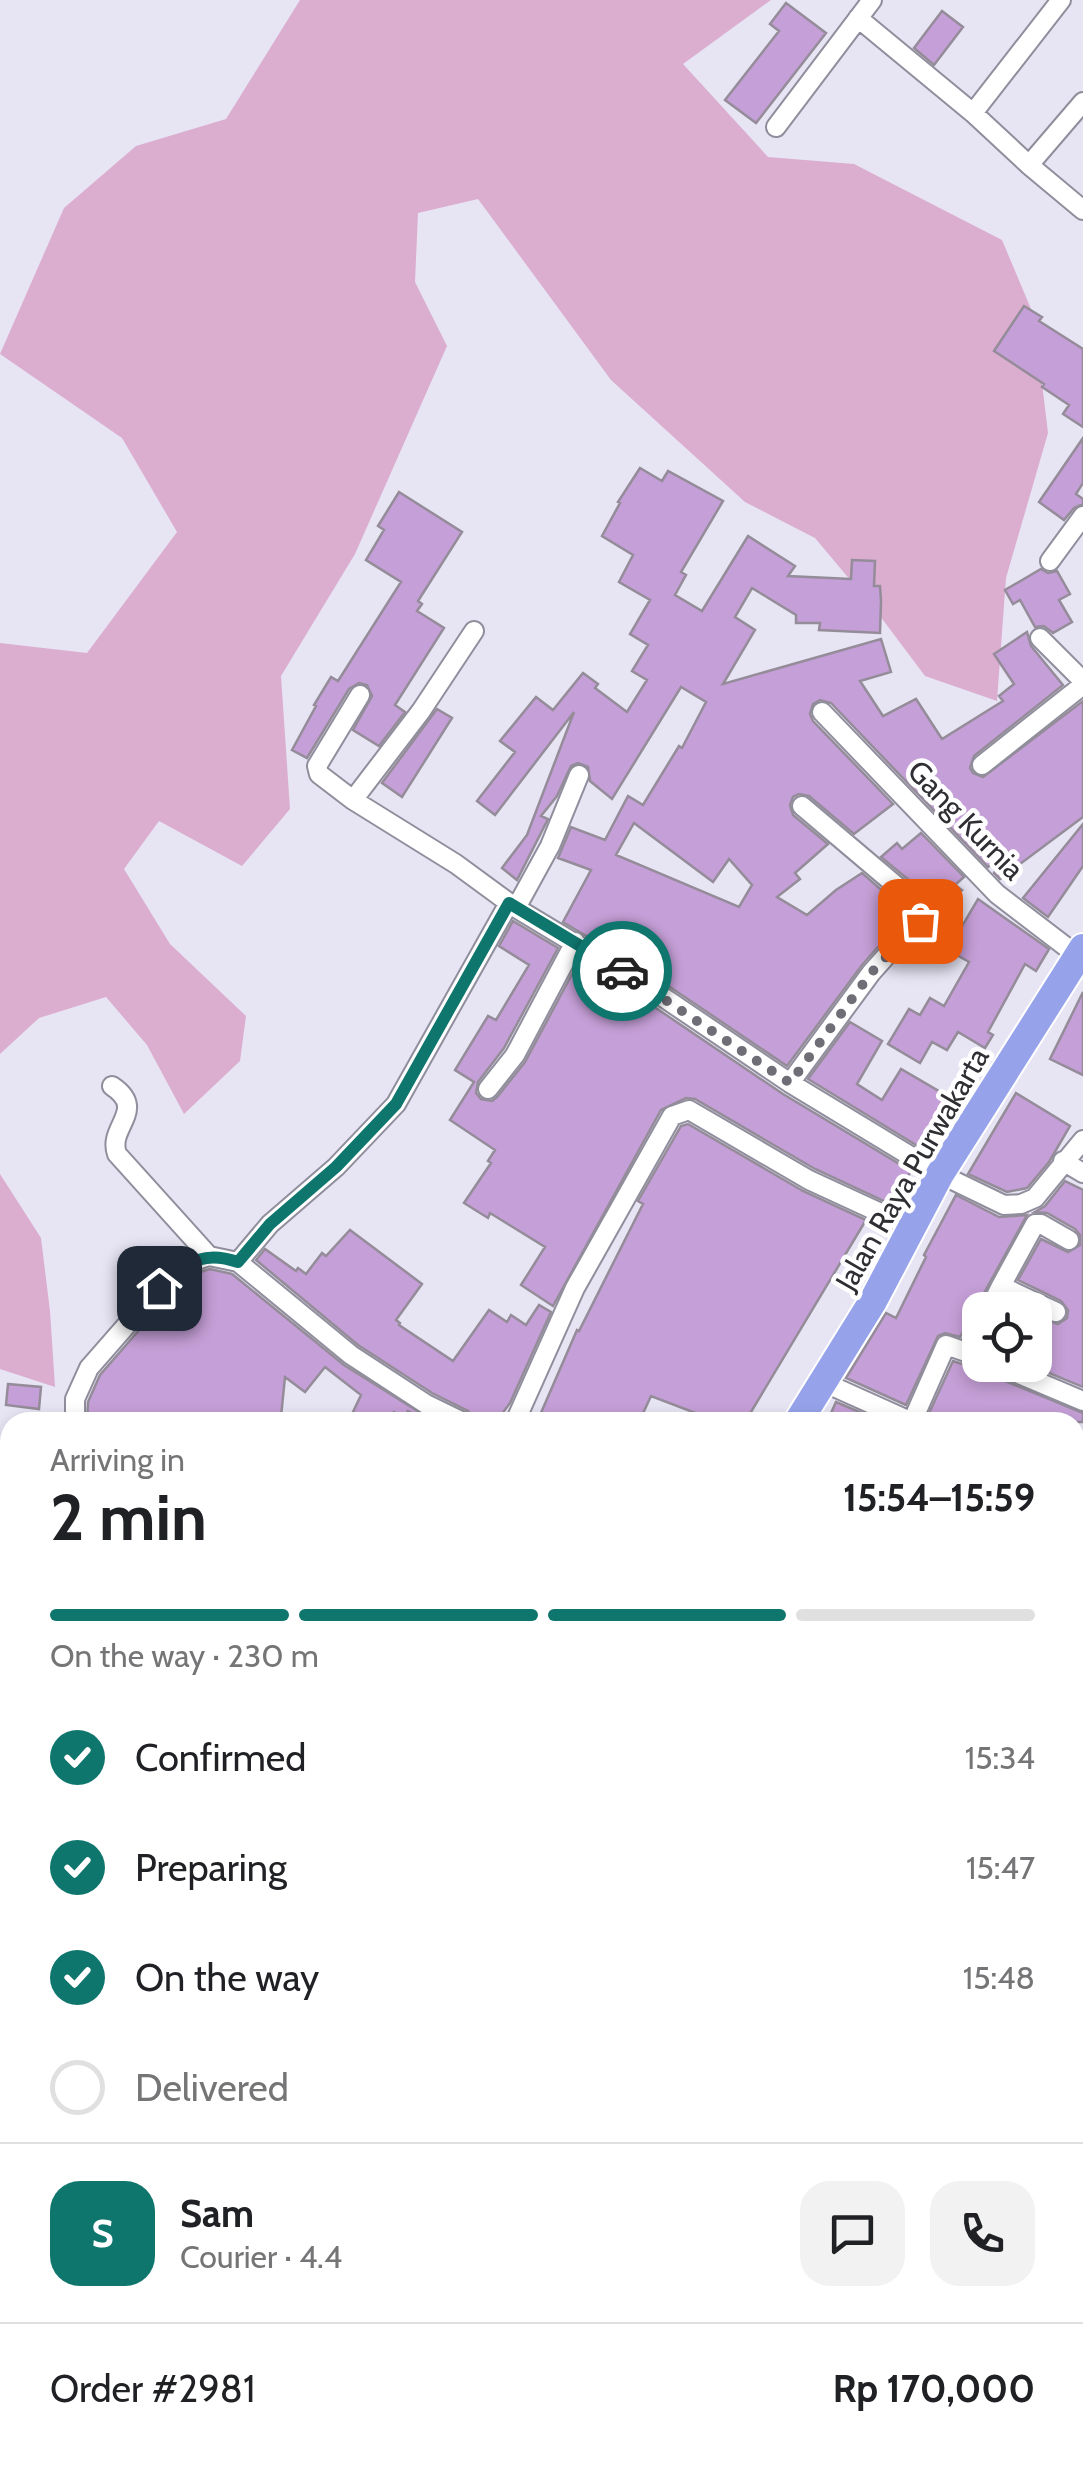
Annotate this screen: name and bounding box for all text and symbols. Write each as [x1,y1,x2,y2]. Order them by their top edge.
street label: Gang Kurnia [900,752,1033,888]
pin [878,879,963,964]
icon: bag [893,894,948,949]
courier [572,921,672,1021]
icon: car [595,944,650,999]
street label: Jalan Raya Purwakarta [827,1040,997,1298]
pin [117,1246,202,1331]
icon: home [132,1261,187,1316]
map controls [962,1292,1052,1382]
button: locate [962,1292,1052,1382]
text: Arriving in [50,1440,185,1479]
text: 15:54–15:59 [843,1474,1035,1521]
text: 2 min [50,1477,207,1556]
text: On the way · 230 m [50,1636,319,1675]
icon: check [50,1730,105,1785]
text: Confirmed [135,1734,306,1781]
text: 15:34 [965,1738,1035,1777]
icon: check [50,1840,105,1895]
text: Preparing [135,1844,287,1891]
text: 15:47 [966,1848,1035,1887]
icon: check [50,1950,105,2005]
text: On the way [135,1954,319,2001]
text: 15:48 [963,1958,1035,1997]
text: Delivered [135,2064,289,2111]
button: chat [800,2181,905,2286]
button: phone [930,2181,1035,2286]
text: Sam [180,2190,254,2237]
text: S [91,2210,114,2257]
text: Courier · 4.4 [180,2237,342,2276]
text: Order #2981 [50,2365,255,2412]
text: Rp 170,000 [833,2365,1035,2412]

